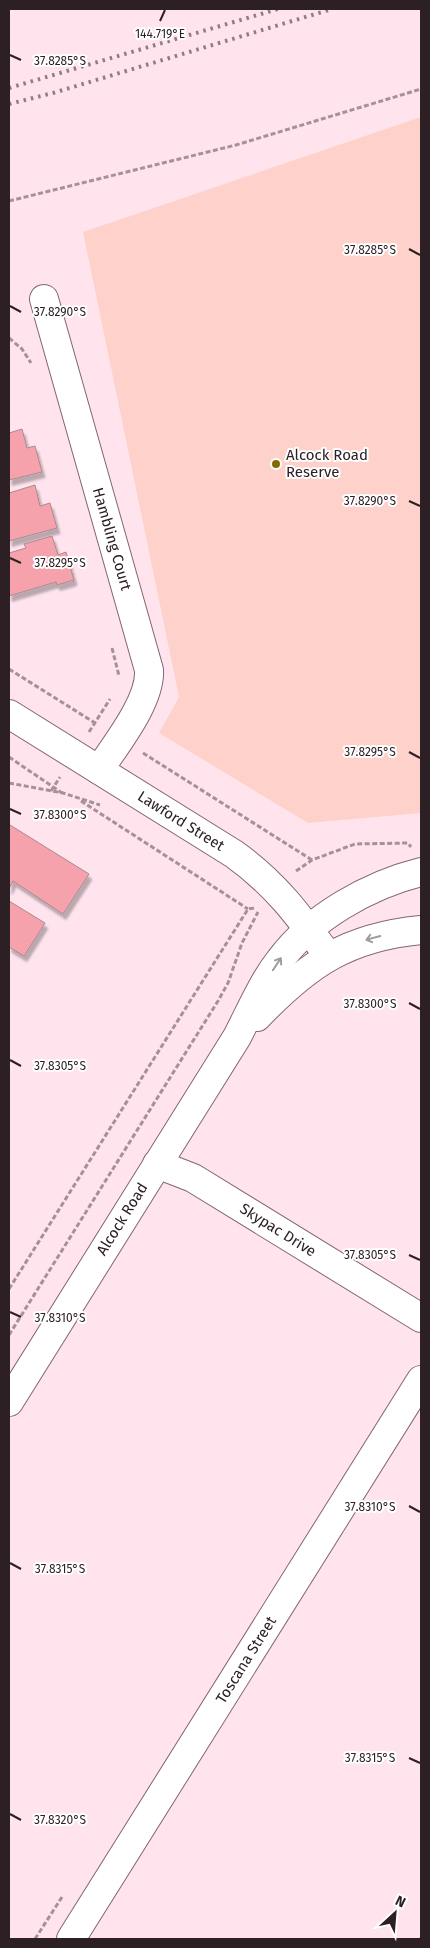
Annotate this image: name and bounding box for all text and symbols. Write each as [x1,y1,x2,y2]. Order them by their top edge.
text: 144.719°E [135,27,185,41]
text: 37.8285°S [34,54,86,68]
text: 37.8285°S [344,243,396,257]
text: 37.8290°S [34,305,87,319]
place label: Alcock Road Reserve [286,446,368,481]
marker: Alcock Road Reserve [270,458,282,470]
street label: Hambling Court [89,486,135,593]
text: 37.8290°S [344,494,397,508]
text: 37.8295°S [34,556,86,570]
text: 37.8295°S [344,745,396,759]
street label: Lawford Street [134,787,228,855]
text: 37.8300°S [34,808,87,822]
one-way arrow [366,934,382,943]
one-way arrow [272,957,282,971]
text: 37.8300°S [344,997,397,1011]
text: 37.8305°S [34,1059,87,1073]
street label: Alcock Road [93,1179,151,1259]
street label: Skypac Drive [237,1199,319,1261]
text: 37.8305°S [344,1248,397,1262]
text: 37.8310°S [34,1311,86,1325]
text: 37.8310°S [344,1500,396,1514]
text: 37.8315°S [35,1562,86,1576]
street label: Toscana Street [212,1613,280,1707]
text: 37.8315°S [345,1751,396,1765]
text: 37.8320°S [34,1813,86,1827]
north arrow [370,1888,420,1938]
text: N [393,1892,408,1911]

